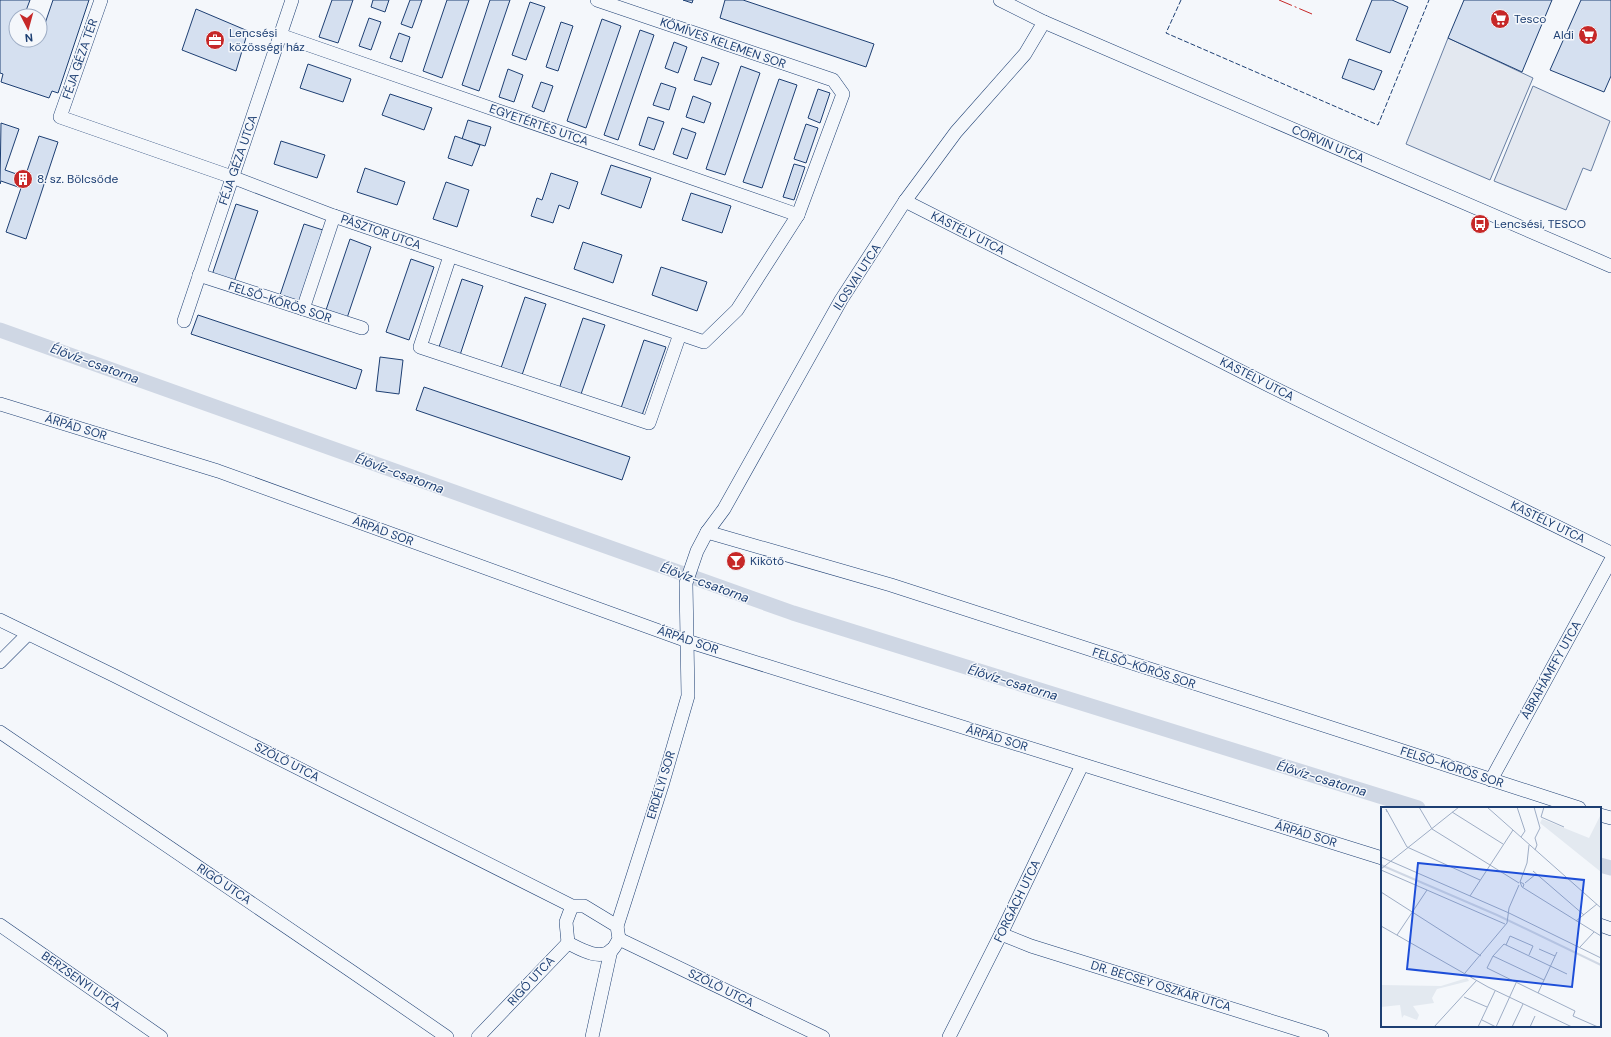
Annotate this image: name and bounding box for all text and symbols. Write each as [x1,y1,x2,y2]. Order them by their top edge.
north arrow [8,8,48,48]
supermarket icon: Tesco [1489,8,1511,30]
place label: Tesco [1514,11,1546,27]
street label: KŐMÍVES KELEMEN SOR [658,14,788,72]
street label: FÉJA GÉZA TÉR [59,17,101,101]
supermarket icon: Aldi [1577,24,1599,46]
place label: Lencsési közösségi ház [229,25,305,55]
place label: Aldi [1553,27,1574,43]
office icon: Lencsési közösségi ház [204,29,226,51]
text: N [24,31,34,45]
street label: EGYETÉRTÉS UTCA [487,101,591,149]
street label: FÉJA GÉZA UTCA [215,113,261,207]
street label: CORVIN UTCA [1289,121,1367,167]
building icon: 8. sz. Bölcsőde [12,168,34,190]
place label: 8. sz. Bölcsőde [37,171,119,187]
street label: KASTÉLY UTCA [928,207,1008,259]
street label: PÁSZTOR UTCA [339,211,423,253]
bus stop icon: Lencsési, TESCO [1469,213,1491,235]
place label: Lencsési, TESCO [1494,216,1586,232]
street label: ILOSVAI UTCA [830,241,884,313]
street label: FELSŐ-KÖRÖS SOR [226,278,334,326]
water label: Élővíz-csatorna [48,339,142,387]
street label: KASTÉLY UTCA [1217,353,1297,405]
street label: ÁRPÁD SOR [43,410,109,444]
water label: Élővíz-csatorna [353,449,447,497]
street label: KASTÉLY UTCA [1508,497,1588,547]
street label: ÁRPÁD SOR [350,513,416,549]
bar icon: Kikötő [725,550,747,572]
place label: Kikötő [750,553,784,569]
water label: Élővíz-csatorna [658,558,752,606]
street label: ÁBRAHÁMFFY UTCA [1517,618,1585,722]
street label: ÁRPÁD SOR [655,622,721,658]
street label: FELSŐ-KÖRÖS SOR [1090,644,1198,692]
water label: Élővíz-csatorna [966,660,1060,704]
street label: ÁRPÁD SOR [964,721,1030,755]
street label: SZŐLŐ UTCA [252,739,322,785]
street label: FELSŐ-KÖRÖS SOR [1398,743,1506,791]
street label: ERDÉLYI SOR [643,749,679,821]
water label: Élővíz-csatorna [1275,756,1369,800]
inset map [1381,807,1601,1027]
street label: ÁRPÁD SOR [1273,817,1339,851]
street label: FORGÁCH UTCA [990,857,1044,945]
street label: RIGÓ UTCA [194,860,254,908]
street label: BERZSENYI UTCA [38,948,124,1014]
street label: RIGÓ UTCA [504,953,558,1009]
street label: DR. BECSEY OSZKÁR UTCA [1089,957,1233,1015]
street label: SZŐLŐ UTCA [686,965,756,1011]

